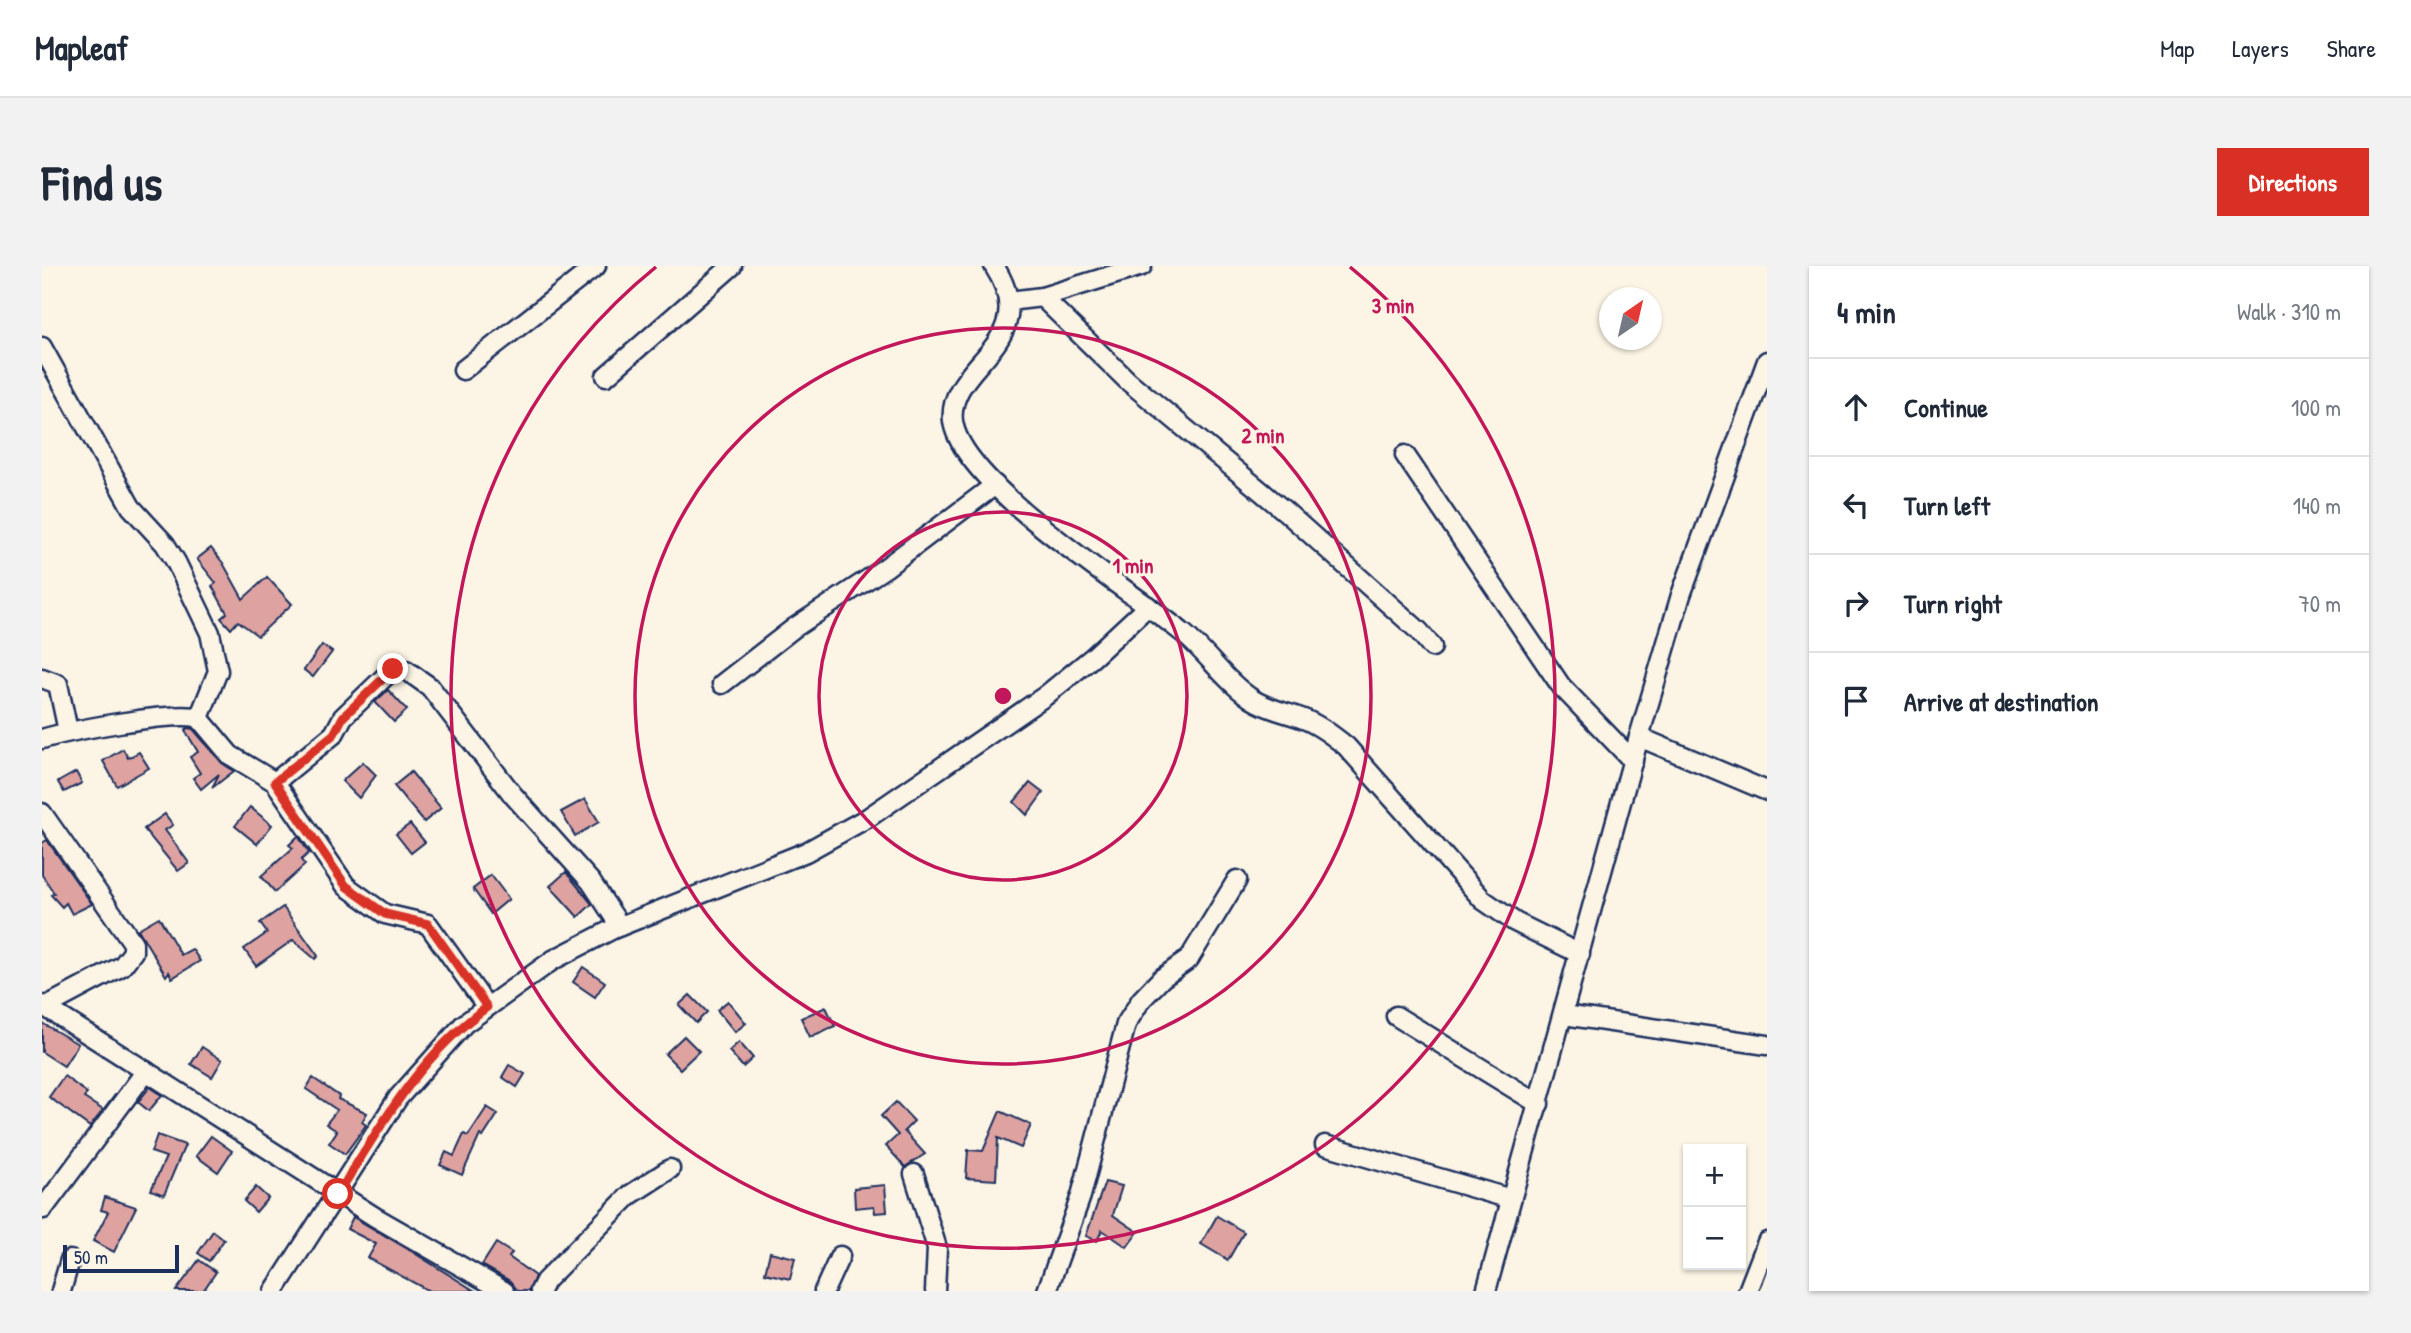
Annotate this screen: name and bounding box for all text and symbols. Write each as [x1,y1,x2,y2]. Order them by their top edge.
text: Mapleaf [35,26,128,70]
text: Map [2160,32,2194,64]
text: Layers [2232,32,2289,64]
text: Share [2327,32,2376,64]
button: Directions [2217,148,2369,216]
text: Find us [42,149,162,215]
north arrow [1599,287,1662,350]
text: 3 min [1372,291,1414,320]
text: 4 min [1837,292,1896,332]
text: Walk · 310 m [2237,296,2341,327]
icon: ahead [1837,388,1875,426]
text: Continue [1904,390,1988,425]
text: 100 m [2291,392,2341,423]
text: 2 min [1241,421,1285,450]
icon: left [1837,486,1875,524]
text: Turn left [1904,488,1990,523]
text: 140 m [2293,490,2341,521]
text: 1 min [1113,551,1153,580]
icon: right [1837,584,1875,622]
text: Turn right [1904,586,2002,621]
text: 70 m [2298,588,2341,619]
route end [377,653,408,684]
icon: arrive [1837,682,1875,720]
centre of rings [991,684,1015,708]
text: Arrive at destination [1904,684,2099,719]
map controls [1683,1144,1746,1270]
button: + [1683,1144,1746,1207]
route start [322,1178,353,1209]
button: − [1683,1207,1746,1270]
scale bar [63,1242,178,1274]
text: 50 m [74,1244,108,1270]

